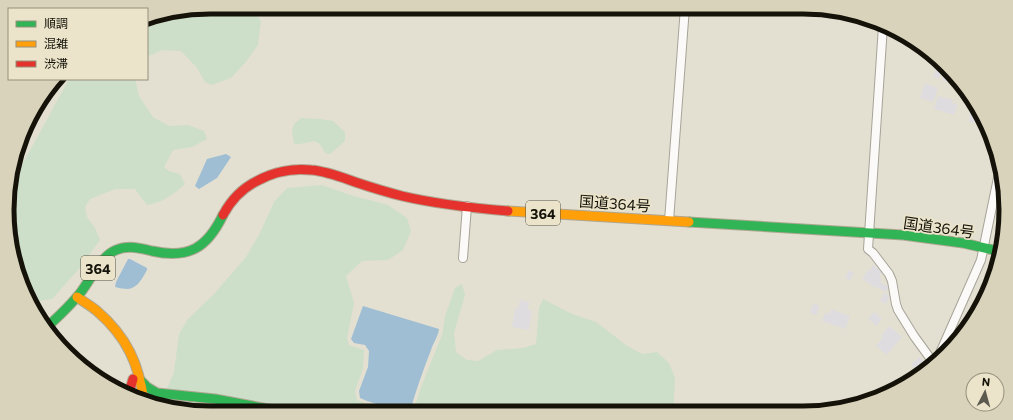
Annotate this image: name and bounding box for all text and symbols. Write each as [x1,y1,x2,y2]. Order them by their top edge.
legend [8,8,148,80]
text: 順調 [44,16,68,30]
text: 混雑 [44,36,68,50]
text: 渋滞 [44,56,68,70]
street label: 国道364号 [579,192,651,214]
road number: 364 [526,201,560,225]
street label: 国道364号 [902,213,976,241]
road number: 364 [81,256,115,280]
north arrow [965,372,1005,412]
text: N [981,375,991,388]

